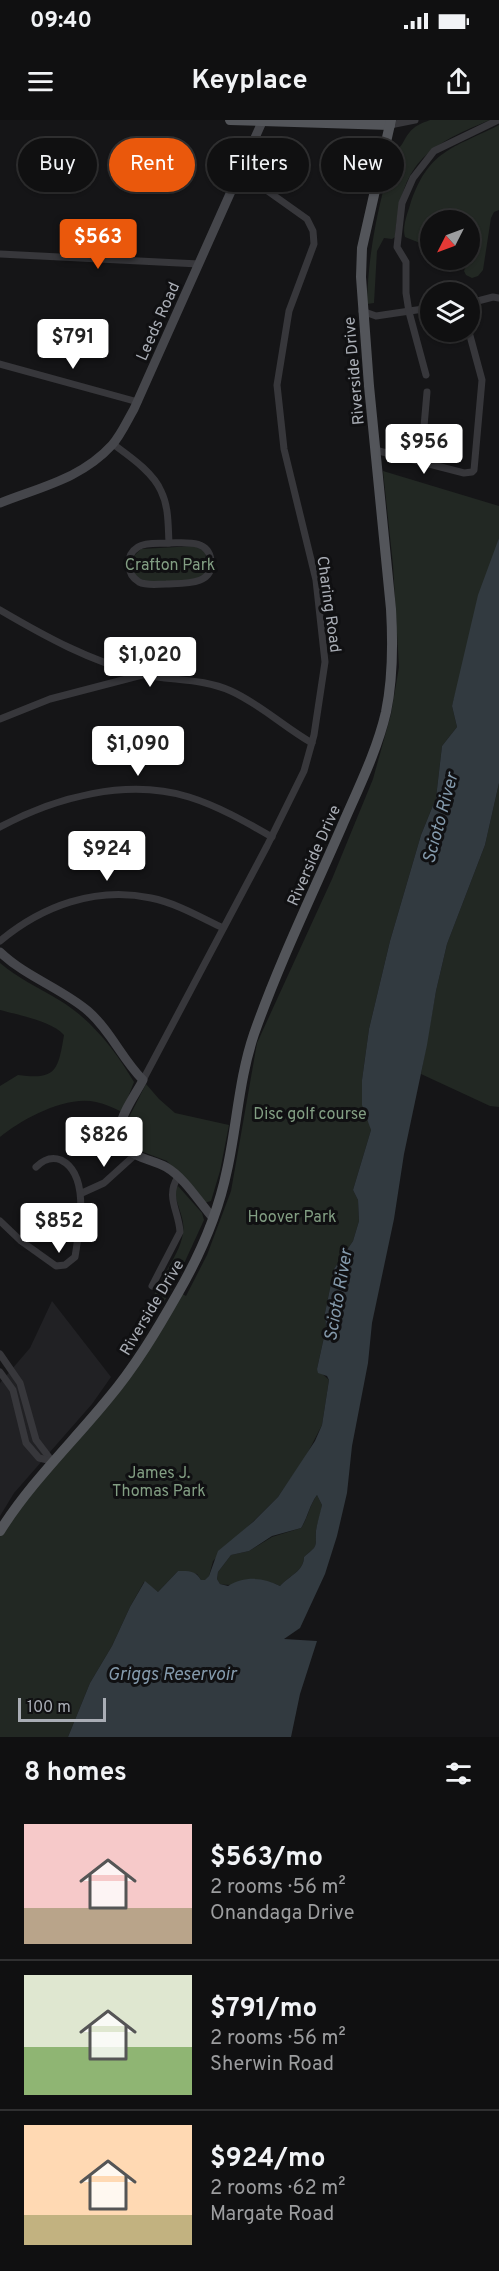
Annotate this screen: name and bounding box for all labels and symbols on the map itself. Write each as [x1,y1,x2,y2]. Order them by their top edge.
north arrow [420,210,480,270]
pin: $563 [62,219,134,270]
street label: Leeds Road [133,279,185,364]
street label: Riverside Drive [340,316,370,426]
pin: $791 [37,319,109,370]
pin: $956 [388,424,460,475]
street label: Charing Road [311,555,345,654]
park label: Crafton Park [125,556,215,576]
pin: $1,020 [101,637,199,688]
pin: $1,090 [89,726,187,777]
water label: Scioto River [418,768,465,866]
street label: Riverside Drive [284,802,346,909]
pin: $924 [71,831,143,882]
park label: Disc golf course [253,1105,367,1125]
pin: $826 [68,1117,140,1168]
pin: $852 [23,1203,95,1254]
park label: Hoover Park [247,1208,337,1228]
water label: Scioto River [320,1245,359,1343]
street label: Riverside Drive [116,1256,189,1360]
park label: James J. Thomas Park [112,1464,206,1502]
water label: Griggs Reservoir [108,1664,239,1687]
scale bar [18,1695,106,1722]

